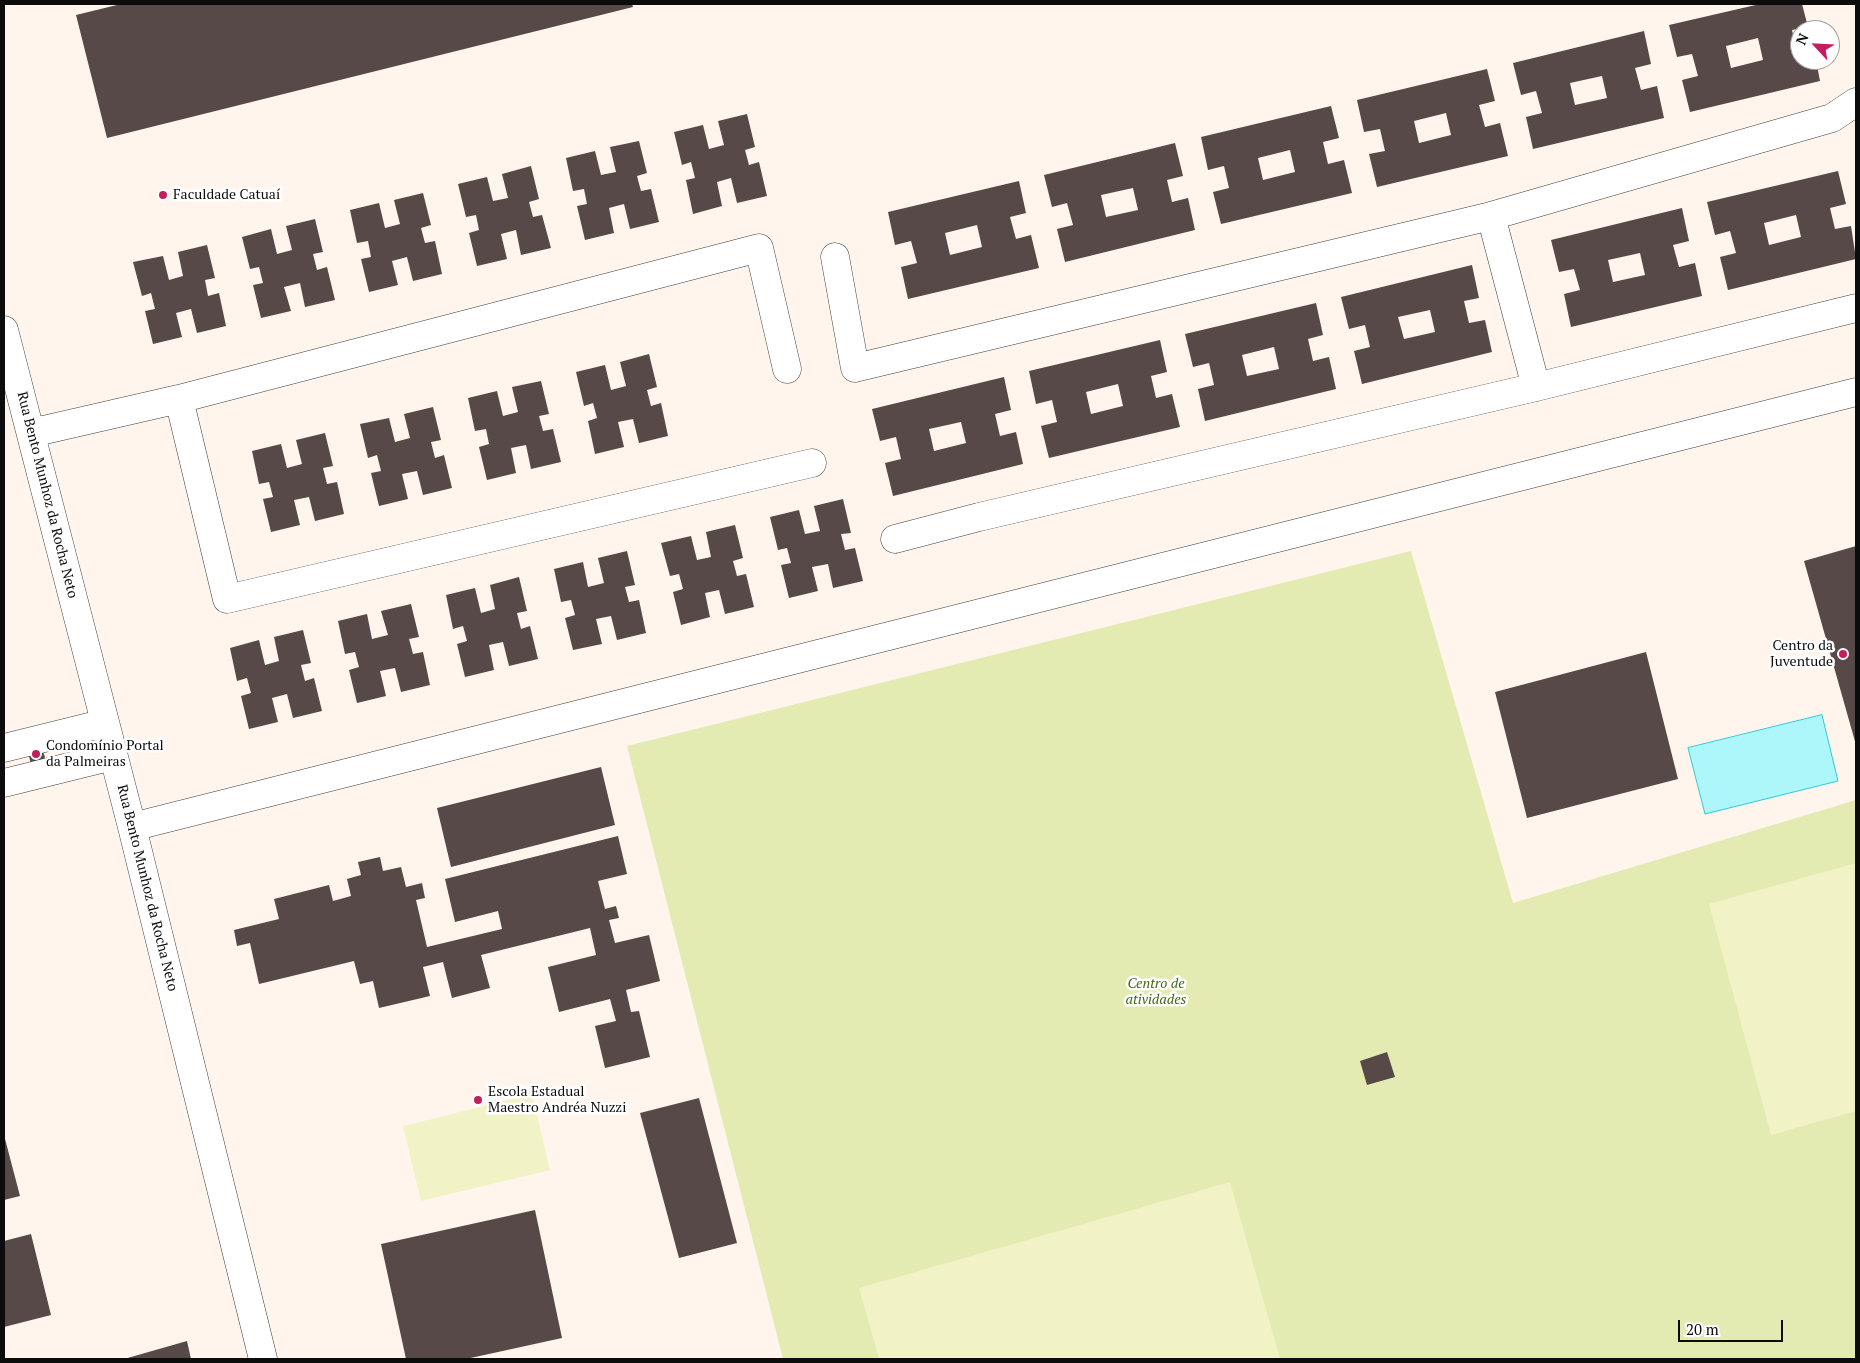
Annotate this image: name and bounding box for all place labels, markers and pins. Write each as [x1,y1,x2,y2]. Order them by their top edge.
place label: Faculdade Catuaí [173,187,280,203]
marker: Faculdade Catuaí [157,189,169,201]
place label: Centro da Juventude [1770,638,1833,670]
marker: Centro da Juventude [1837,648,1849,660]
place label: Condomínio Portal da Palmeiras [46,738,164,770]
marker: Condomínio Portal da Palmeiras [30,748,42,760]
place label: Escola Estadual Maestro Andréa Nuzzi [488,1084,626,1116]
marker: Escola Estadual Maestro Andréa Nuzzi [472,1094,484,1106]

